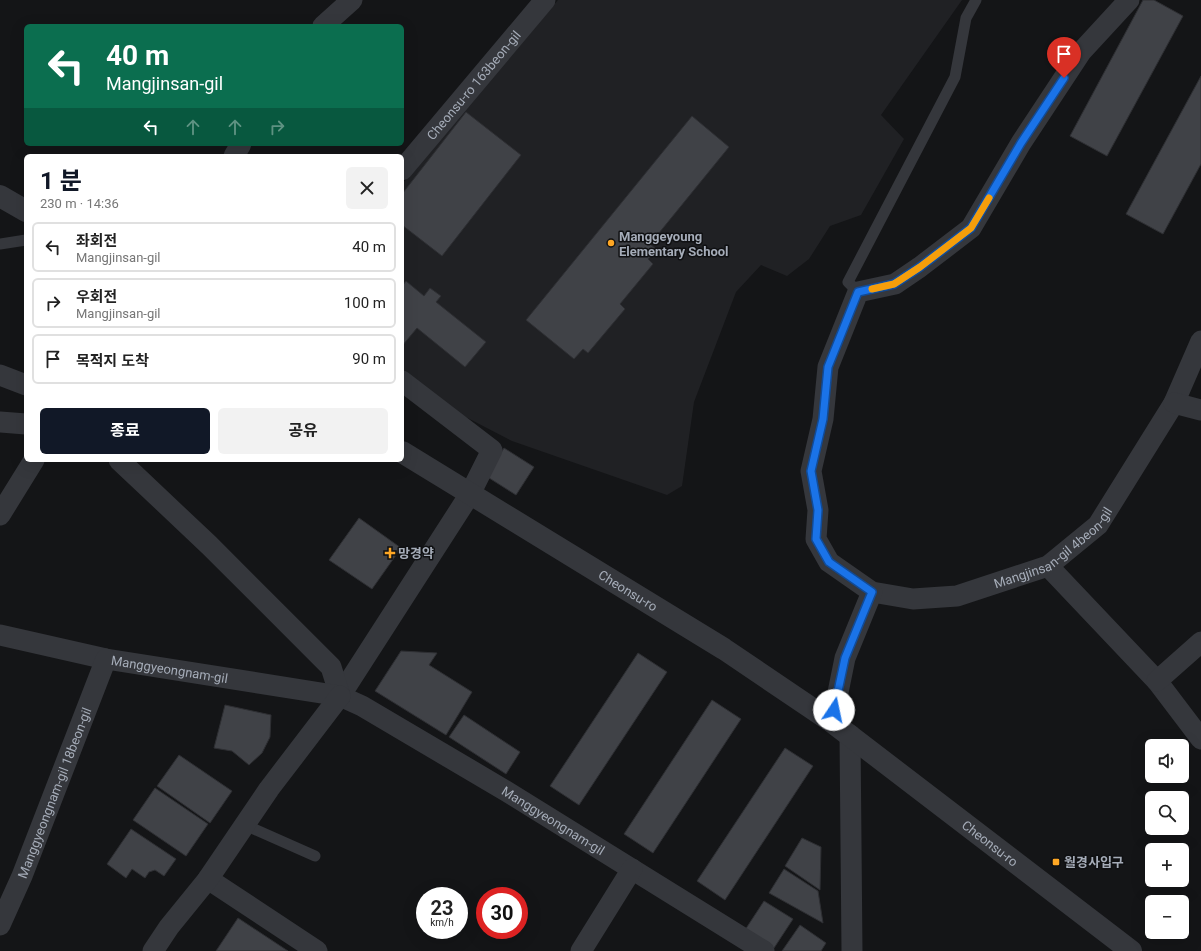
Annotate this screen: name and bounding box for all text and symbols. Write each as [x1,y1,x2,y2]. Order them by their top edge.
street label: Cheonsu-ro 163beon-gil [423,28,523,143]
pin [1047,37,1081,78]
text: 40 m [106,39,169,72]
icon: left [40,40,92,92]
icon: arrive [1053,43,1075,65]
text: Mangjinsan-gil [106,73,223,94]
icon: left [140,116,162,138]
icon: ahead [182,116,204,138]
icon: ahead [224,116,246,138]
icon: right [266,116,288,138]
text: 1 분 [40,167,82,195]
button: close [346,167,388,209]
text: 230 m · 14:36 [40,196,119,211]
place label: Manggeyoung Elementary School [619,229,729,259]
text: 좌회전 [76,232,117,250]
icon: left [42,236,64,258]
text: 40 m [352,238,386,256]
marker: Manggeyoung Elementary School [606,238,616,248]
text: Mangjinsan-gil [76,250,161,265]
text: 우회전 [76,288,117,306]
icon: right [42,292,64,314]
text: 100 m [344,294,386,312]
text: Mangjinsan-gil [76,306,161,321]
icon: arrive [42,348,64,370]
text: 90 m [352,350,386,368]
text: 목적지 도착 [76,352,149,370]
button: 종료 [40,408,210,454]
button: 공유 [218,408,388,454]
street label: Mangjinsan-gil 4beon-gil [992,504,1115,591]
place label: 망경약 [398,546,434,561]
marker: 망경약 [385,548,395,558]
street label: Cheonsu-ro [596,567,660,614]
street label: Manggyeongnam-gil [110,652,229,686]
position arrow [813,689,855,731]
street label: Manggyeongnam-gil 18beon-gil [14,705,94,880]
map controls [1145,739,1189,939]
button: sound [1145,739,1189,783]
street label: Manggyeongnam-gil [499,783,608,858]
button: search [1145,791,1189,835]
street label: Cheonsu-ro [959,817,1021,869]
button: + [1145,843,1189,887]
place label: 월경사입구 [1064,855,1124,870]
marker: 월경사입구 [1051,857,1061,867]
speed limit sign: 30 [476,887,528,939]
button: − [1145,895,1189,939]
text: 23 [431,896,453,920]
text: km/h [430,917,454,928]

